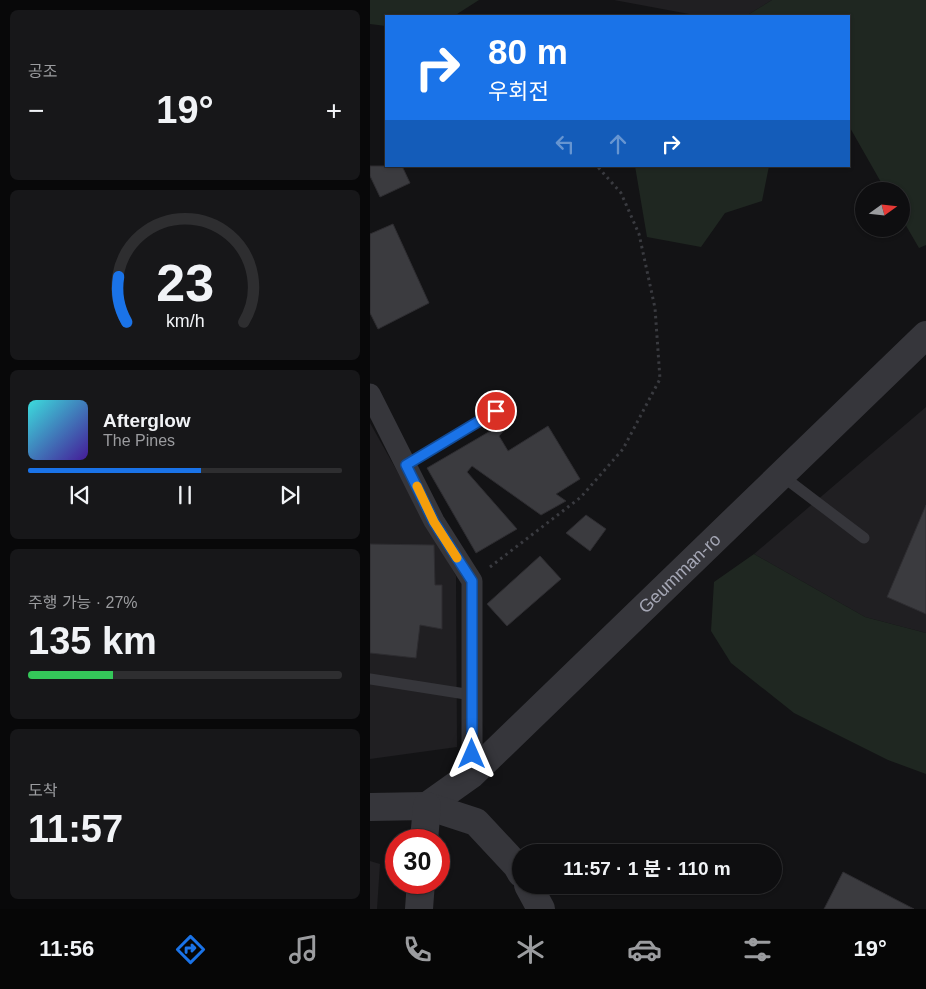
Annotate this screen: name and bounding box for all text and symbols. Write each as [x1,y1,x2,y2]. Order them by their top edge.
text: 80 m [488,32,568,71]
icon: right [405,35,470,100]
text: 공조 [28,63,57,80]
text: 우회전 [488,79,549,104]
text: 19° [156,89,214,131]
text: − [28,95,44,126]
text: + [326,95,342,126]
icon: left [551,130,579,158]
icon: ahead [604,130,632,158]
icon: right [657,130,685,158]
north arrow [855,182,910,238]
map controls [855,182,910,237]
text: 23 [156,254,214,312]
text: km/h [166,311,204,331]
pin [475,390,517,432]
icon: arrive [482,397,510,425]
text: Afterglow [103,410,191,431]
text: The Pines [103,432,175,449]
icon: previous [66,481,94,509]
icon: pause [171,481,199,509]
icon: next [276,481,304,509]
street label: Geumman-ro [635,529,725,617]
text: 주행 가능 · 27% [28,594,138,611]
text: 135 km [28,620,157,662]
position arrow [445,727,497,779]
text: 도착 [28,782,57,799]
text: 11:57 [28,808,123,850]
speed limit sign: 30 [385,829,450,894]
text: 11:57 · 1 분 · 110 m [563,858,731,879]
icon: directions [173,932,208,967]
icon: music [286,932,321,967]
icon: phone [400,932,435,967]
icon: climate [513,932,548,967]
icon: car [627,932,662,967]
icon: filters [740,932,775,967]
text: 11:56 [39,936,94,961]
text: 19° [853,936,887,961]

